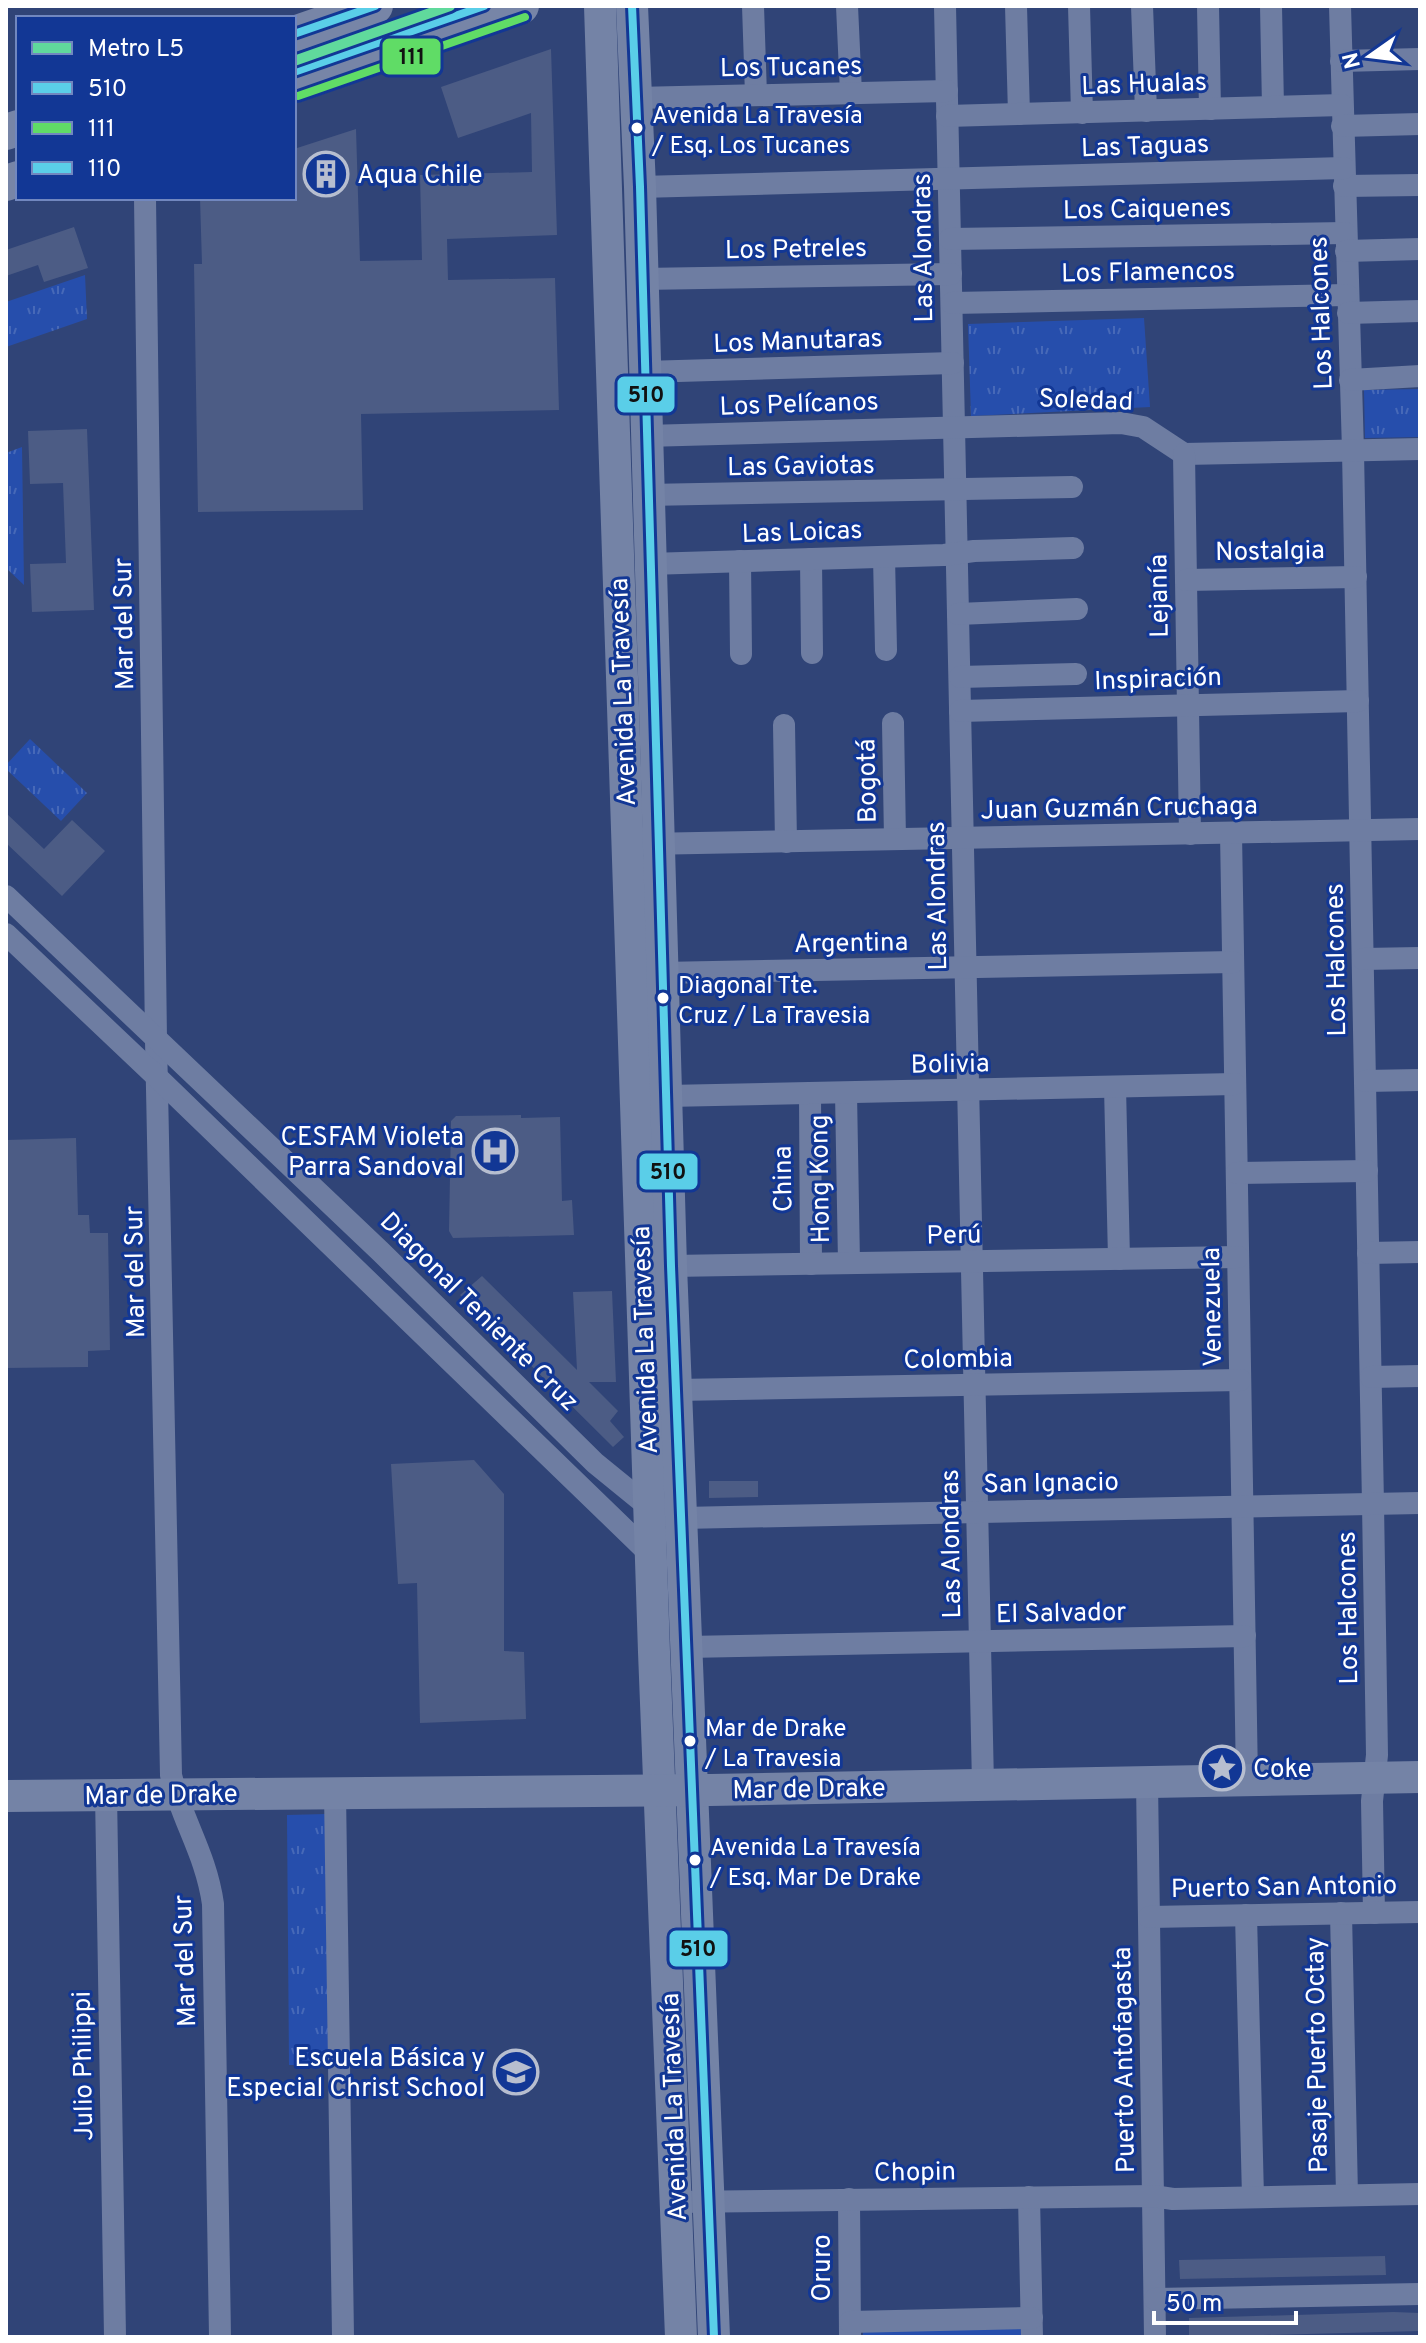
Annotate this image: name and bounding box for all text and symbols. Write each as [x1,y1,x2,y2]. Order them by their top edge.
legend [16,16,296,200]
north arrow [1330,16,1410,96]
text: Metro L5 [88,35,184,65]
line badge: 111 [381,37,442,76]
text: 111 [399,45,425,72]
text: N [1338,49,1368,71]
street label: Los Tucanes [720,51,863,86]
street label: Las Hualas [1081,67,1208,104]
text: 510 [88,75,127,105]
place label: Avenida La Travesía / Esq. Los Tucanes [651,102,863,162]
text: 111 [88,115,115,145]
marker: Avenida La Travesía / Esq. Los Tucanes [629,120,645,136]
street label: Las Taguas [1080,129,1210,166]
building icon: Aqua Chile [302,150,350,198]
text: 110 [88,155,121,185]
place label: Aqua Chile [357,160,483,193]
street label: Las Alondras [907,173,942,323]
street label: Los Caiquenes [1062,193,1232,228]
street label: Los Petreles [725,233,867,268]
street label: Los Halcones [1303,236,1342,390]
street label: Los Flamencos [1061,255,1235,292]
street label: Los Manutaras [713,323,883,362]
line badge: 510 [616,375,676,414]
text: 510 [628,383,664,410]
street label: Soledad [1038,383,1134,420]
street label: Los Pelícanos [719,386,879,425]
street label: Las Gaviotas [727,450,875,485]
street label: Las Loicas [741,515,863,552]
street label: Nostalgia [1215,535,1325,570]
street label: Lejanía [1143,554,1178,638]
street label: Mar del Sur [108,557,143,690]
street label: Avenida La Travesía [604,577,645,807]
street label: Inspiración [1094,662,1223,699]
street label: Bogotá [851,738,886,823]
street label: Juan Guzmán Cruchaga [980,791,1258,828]
street label: Las Alondras [921,821,956,971]
street label: Los Halcones [1320,883,1355,1037]
street label: Argentina [794,927,909,962]
place label: Diagonal Tte. Cruz / La Travesia [678,972,870,1032]
marker: Diagonal Tte. Cruz / La Travesia [655,990,671,1006]
street label: Bolivia [910,1048,990,1083]
street label: Hong Kong [804,1114,839,1244]
place label: CESFAM Violeta Parra Sandoval [280,1122,464,1185]
hospital icon: CESFAM Violeta Parra Sandoval [471,1127,519,1175]
street label: China [767,1145,802,1212]
line badge: 510 [638,1152,699,1191]
text: 510 [650,1160,686,1187]
street label: Mar del Sur [119,1205,154,1338]
street label: Diagonal Teniente Cruz [372,1206,585,1419]
street label: Perú [926,1220,982,1253]
street label: Avenida La Travesía [626,1225,667,1455]
street label: Venezuela [1196,1247,1231,1367]
street label: Colombia [903,1343,1013,1378]
street label: San Ignacio [983,1467,1119,1502]
street label: Las Alondras [935,1469,970,1619]
street label: Los Halcones [1332,1531,1367,1685]
street label: El Salvador [995,1597,1127,1632]
place label: Mar de Drake / La Travesia [704,1715,846,1775]
marker: Mar de Drake / La Travesia [682,1733,698,1749]
place icon: Coke [1198,1744,1246,1792]
place label: Coke [1253,1754,1311,1787]
street label: Mar de Drake [732,1773,886,1808]
street label: Mar de Drake [84,1779,238,1814]
place label: Avenida La Travesía / Esq. Mar De Drake [709,1834,921,1894]
marker: Avenida La Travesía / Esq. Mar De Drake [687,1852,703,1868]
street label: Puerto San Antonio [1171,1870,1397,1907]
street label: Mar del Sur [168,1894,205,2028]
line badge: 510 [668,1929,729,1968]
street label: Pasaje Puerto Octay [1300,1936,1337,2173]
text: 510 [680,1937,716,1964]
street label: Puerto Antofagasta [1107,1946,1144,2173]
street label: Julio Philippi [67,1991,102,2141]
street label: Avenida La Travesía [655,1992,696,2222]
place label: Escuela Básica y Especial Christ School [226,2043,485,2106]
school or university icon: Escuela Básica y Especial Christ School [492,2048,540,2096]
street label: Chopin [874,2156,956,2191]
street label: Oruro [807,2234,840,2302]
scale bar [1154,2275,1296,2325]
text: 50 m [1166,2290,1222,2320]

